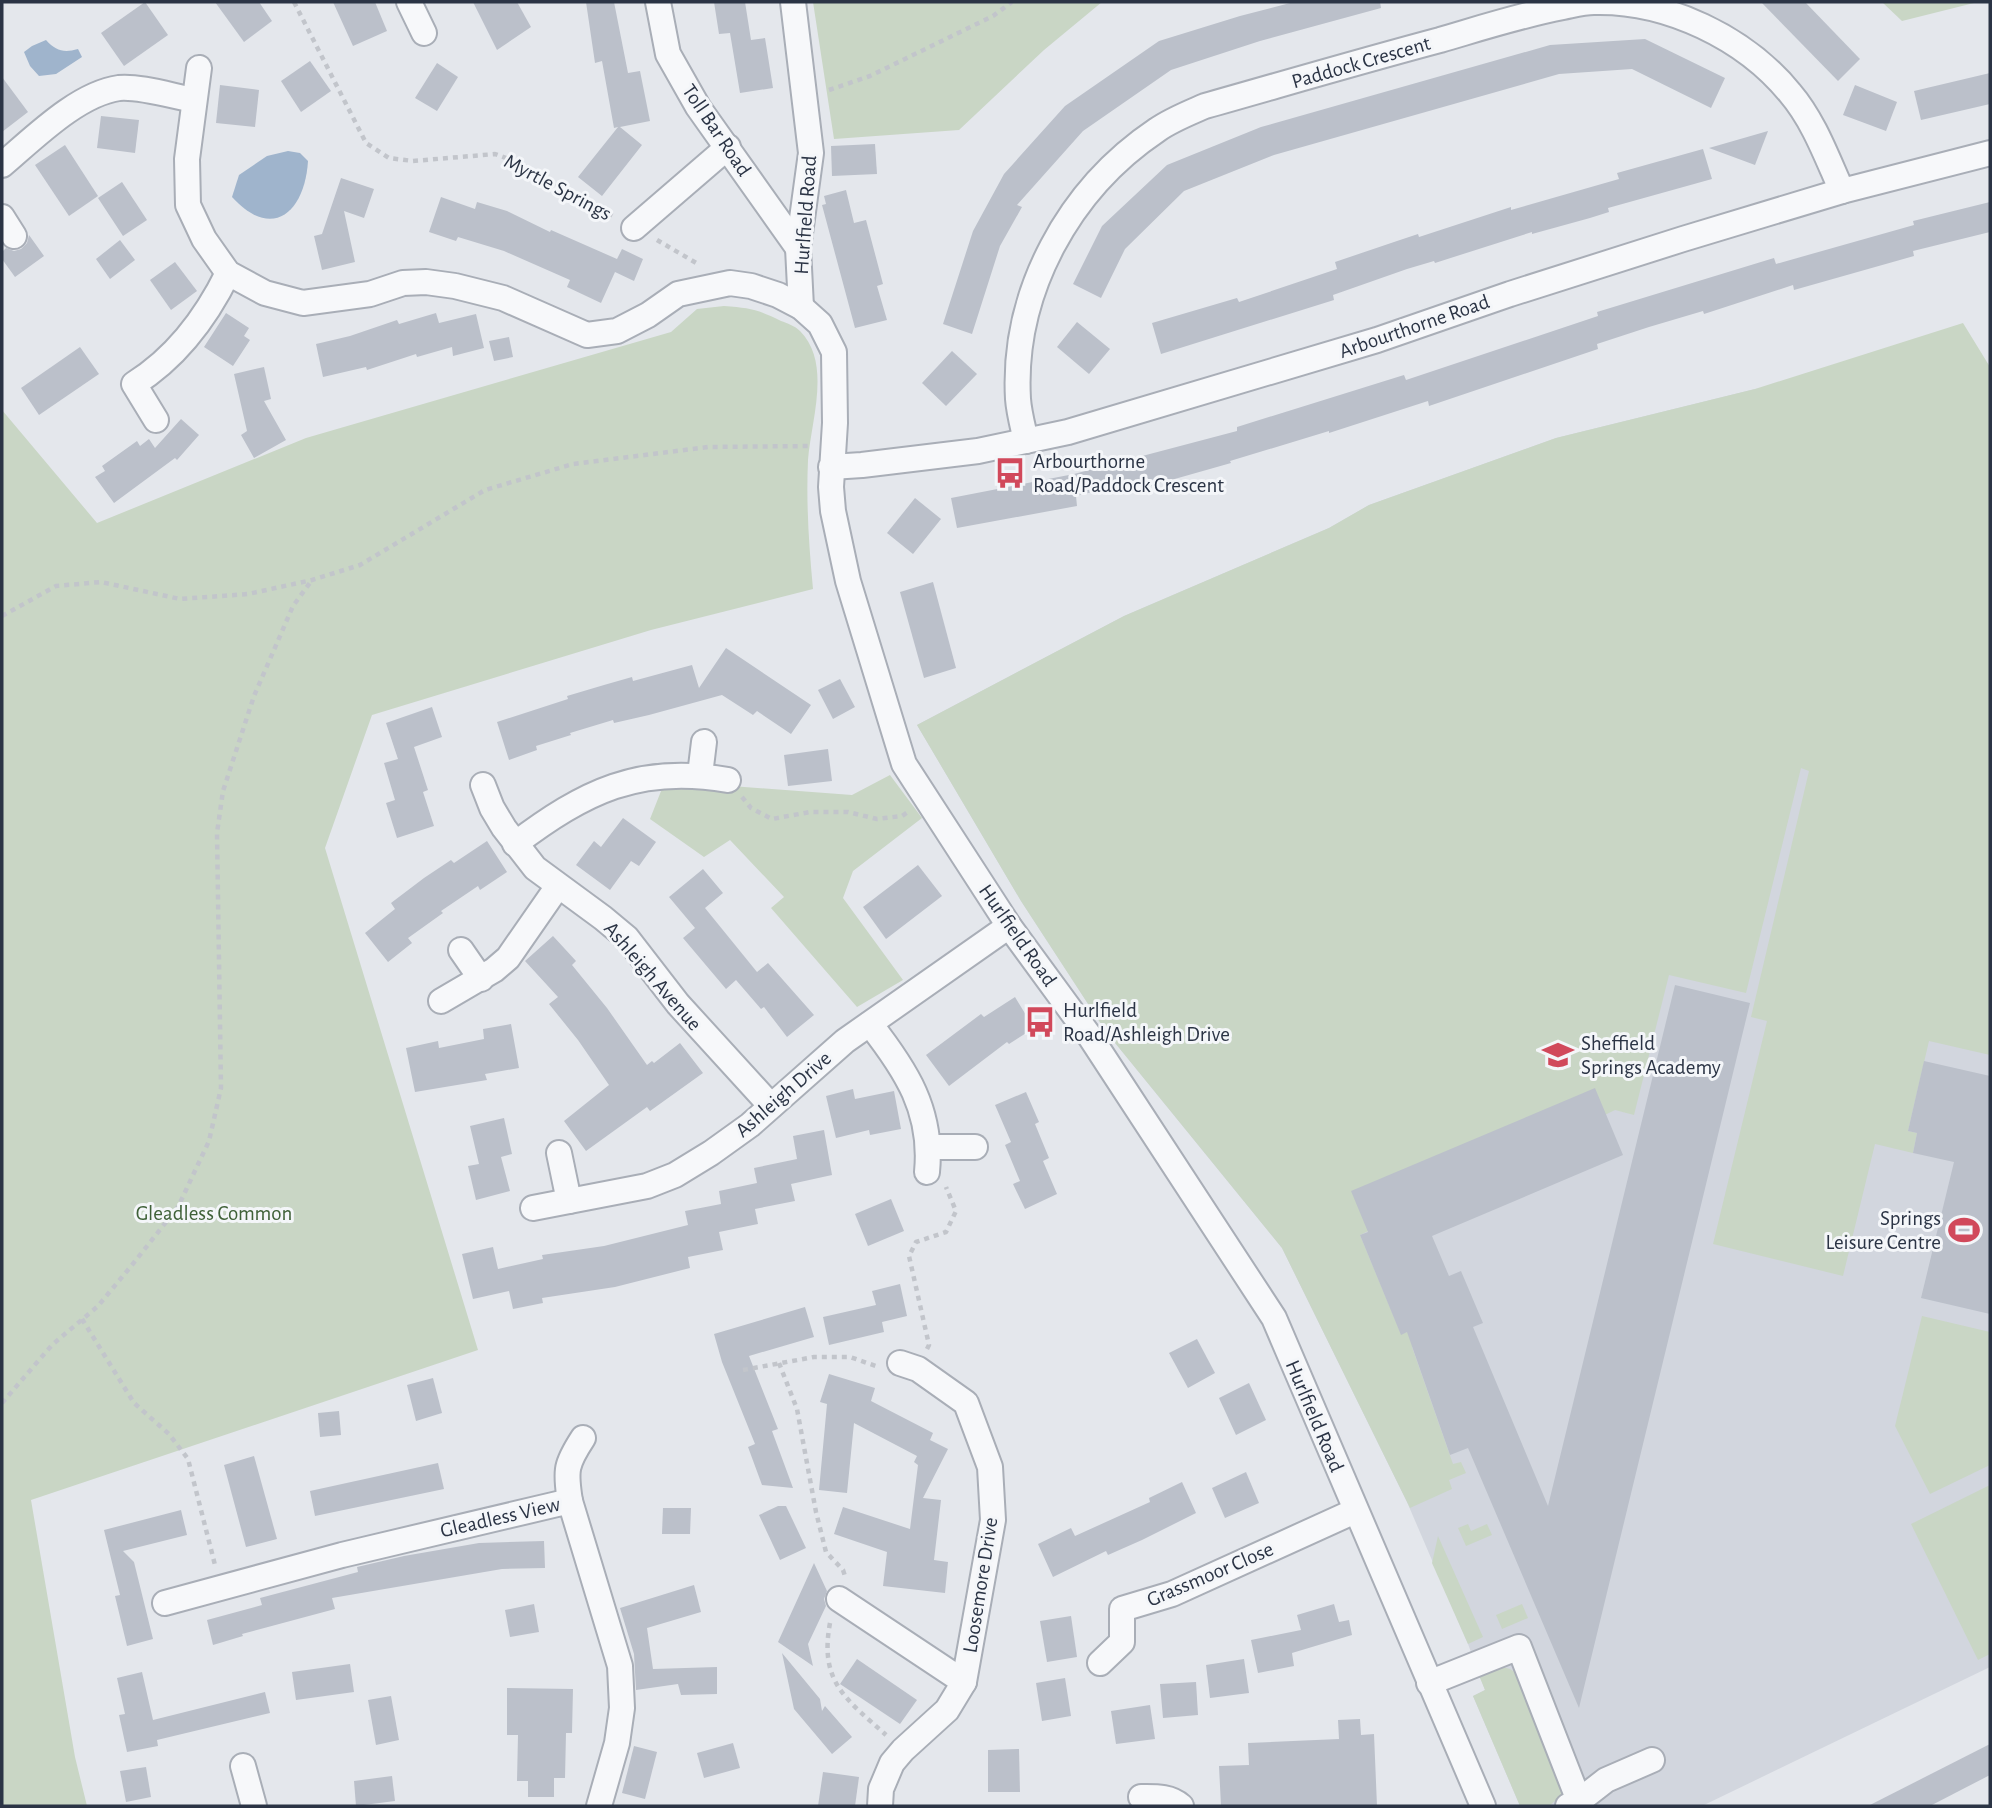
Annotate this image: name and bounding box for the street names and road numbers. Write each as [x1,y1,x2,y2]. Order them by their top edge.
street label: Paddock Crescent [1289,33,1433,92]
street label: Toll Bar Road [678,81,755,180]
street label: Myrtle Springs [501,150,615,224]
street label: Hurlfield Road [791,155,820,275]
street label: Arbourthorne Road [1336,291,1492,362]
street label: Hurlfield Road [975,880,1060,990]
street label: Ashleigh Avenue [600,918,705,1035]
street label: Ashleigh Drive [732,1047,835,1141]
street label: Hurlfield Road [1282,1357,1348,1475]
street label: Gleadless View [438,1493,562,1541]
street label: Loosemore Drive [959,1516,1002,1654]
street label: Grassmoor Close [1144,1538,1277,1611]

